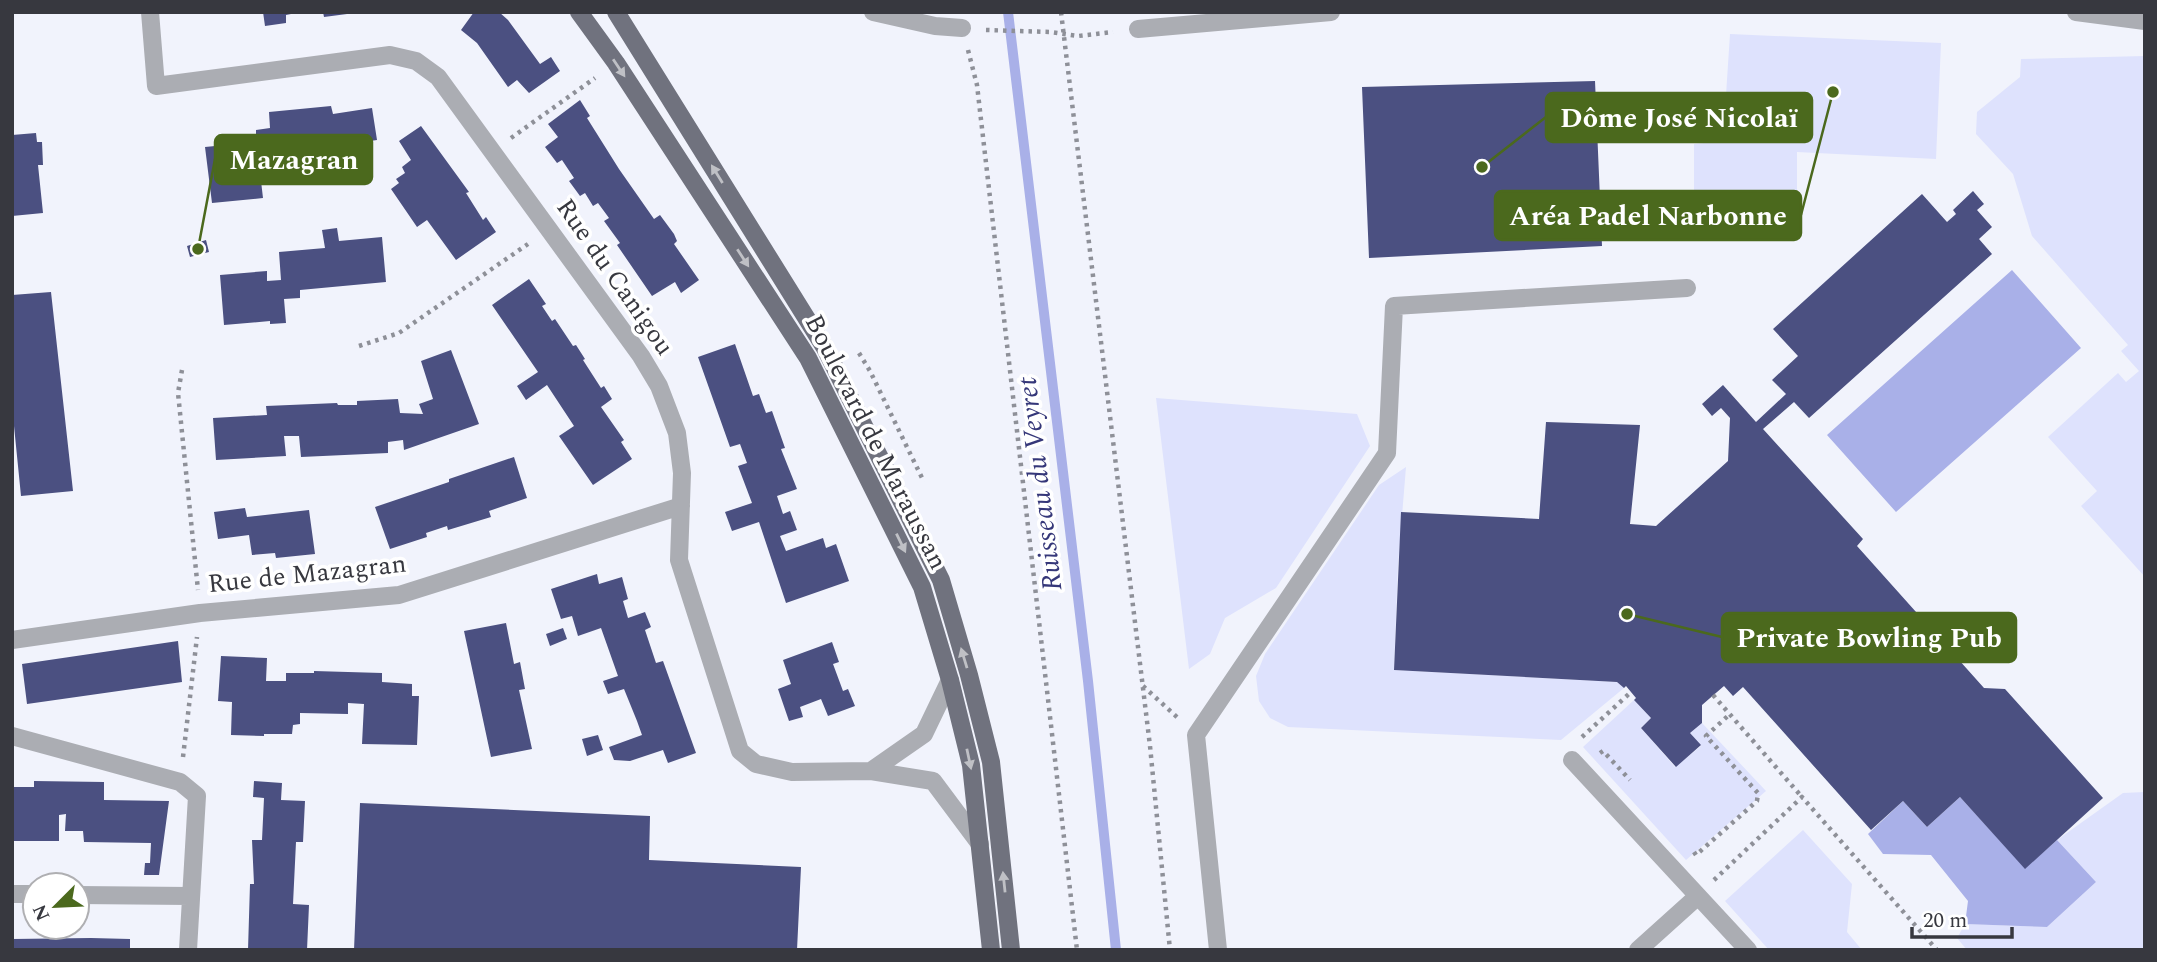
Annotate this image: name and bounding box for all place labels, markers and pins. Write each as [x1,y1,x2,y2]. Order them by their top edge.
callout: Dôme José Nicolaï [1546,93,1812,142]
callout: Mazagran [215,135,372,184]
callout: Aréa Padel Narbonne [1495,191,1801,240]
callout: Private Bowling Pub [1722,613,2016,662]

